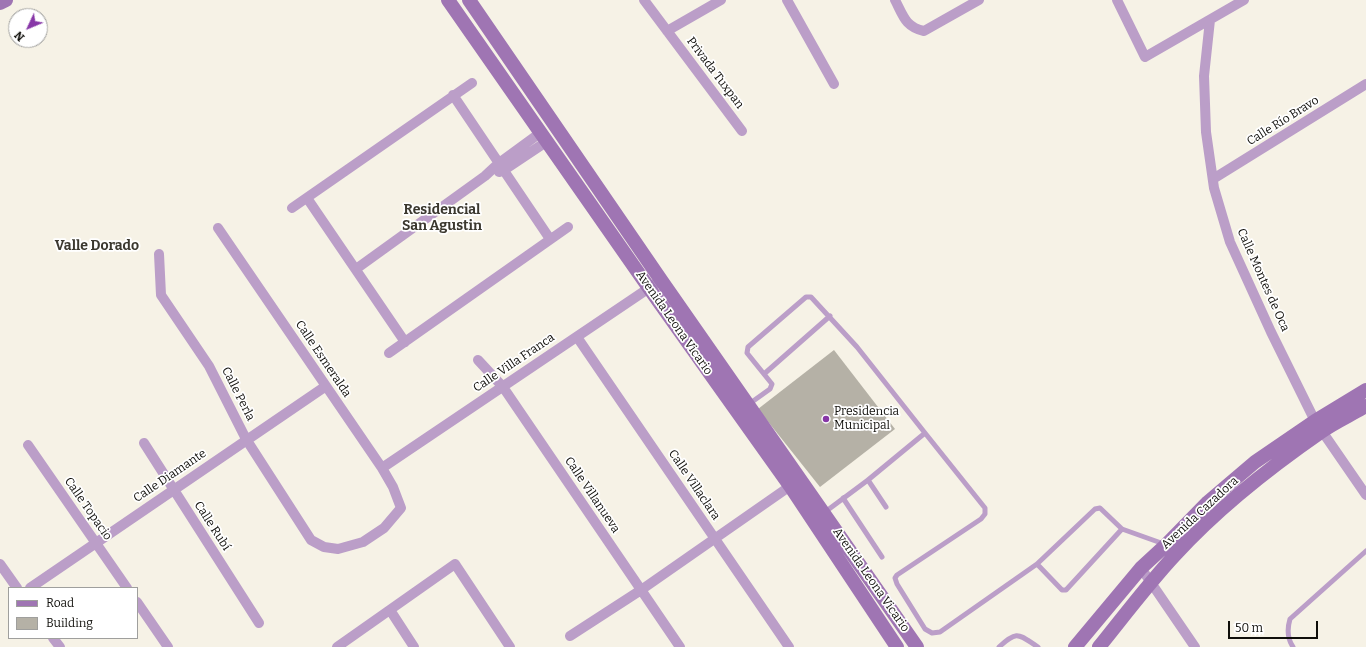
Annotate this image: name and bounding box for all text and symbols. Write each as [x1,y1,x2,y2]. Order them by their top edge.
north arrow [8,8,48,48]
text: N [12,28,27,44]
street label: Privada Tuxpan [683,34,747,112]
street label: Calle Río Bravo [1244,93,1322,149]
district label: Residencial San Agustin [402,202,482,234]
street label: Calle Montes de Oca [1234,226,1292,334]
district label: Valle Dorado [55,238,139,254]
street label: Avenida Leona Vicario [633,268,715,378]
street label: Calle Esmeralda [292,318,354,400]
street label: Calle Villa Franca [471,330,557,396]
street label: Calle Perla [218,365,258,423]
place label: Presidencia Municipal [834,405,899,433]
marker: Presidencia Municipal [821,414,831,424]
street label: Calle Diamante [131,446,209,506]
street label: Calle Villaclara [665,447,723,523]
street label: Calle Villanueva [561,454,623,536]
street label: Avenida Cazadora [1159,474,1241,552]
street label: Calle Topacio [61,475,115,543]
street label: Calle Rubí [191,499,233,553]
street label: Avenida Leona Vicario [830,525,912,635]
legend [8,587,138,639]
text: Road [46,596,74,610]
scale bar [1230,613,1320,639]
text: Building [46,616,93,630]
text: 50 m [1235,621,1263,635]

